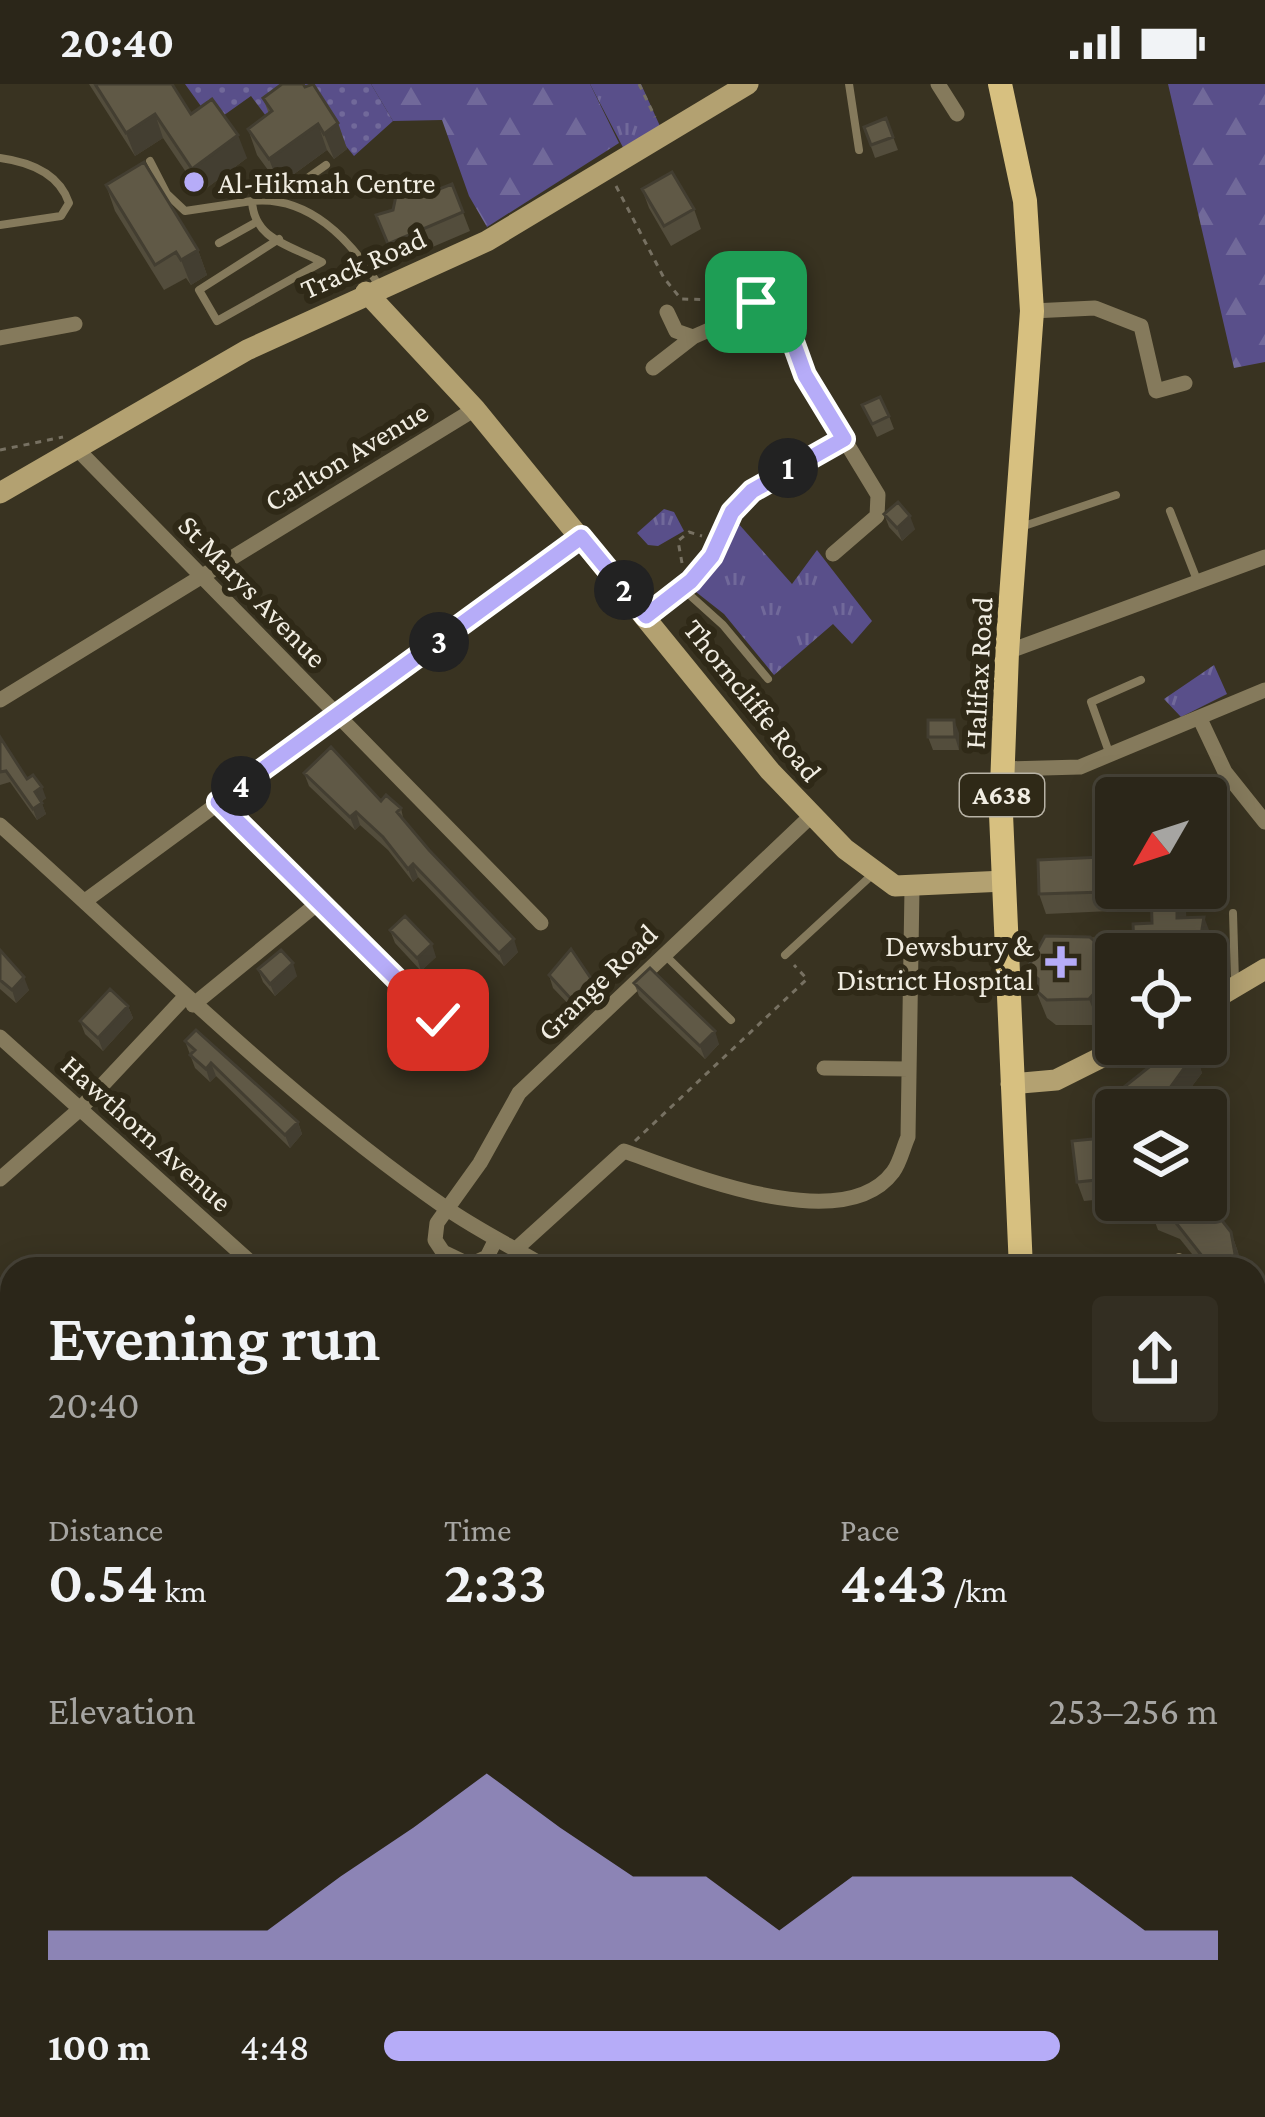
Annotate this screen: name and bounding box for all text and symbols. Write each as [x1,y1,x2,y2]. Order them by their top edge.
text: 20:40 [60,17,174,67]
place label: Al-Hikmah Centre [218,166,435,199]
marker: Al-Hikmah Centre [181,169,207,195]
street label: Track Road [295,221,431,305]
pin [705,251,807,353]
icon: arrive [723,269,789,335]
street label: Carlton Avenue [258,394,434,518]
pin: 1 [758,438,818,498]
text: 1 [782,449,794,486]
street label: St Marys Avenue [171,508,334,675]
pin: 2 [594,560,654,620]
text: 2 [616,571,632,608]
street label: Halifax Road [958,596,998,750]
pin: 3 [409,612,469,672]
street label: Thorncliffe Road [677,612,829,788]
text: 3 [431,623,447,660]
pin: 4 [211,756,271,816]
text: 4 [232,767,250,804]
road number: A638 [960,774,1044,816]
north arrow [1095,777,1227,909]
map controls [1095,777,1227,1221]
street label: Grange Road [530,917,664,1048]
place label: Dewsbury & District Hospital [836,929,1035,997]
button: locate [1095,933,1227,1065]
marker: Dewsbury & District Hospital [1045,946,1077,978]
pin [387,969,489,1071]
icon: check [405,987,471,1053]
street label: Hawthorn Avenue [55,1048,239,1218]
button: layers [1095,1089,1227,1221]
button: share [1092,1296,1218,1422]
text: Evening run [48,1301,380,1374]
text: 20:40 [48,1383,140,1426]
text: Distance [48,1511,163,1548]
text: Time [444,1511,512,1548]
text: Pace [840,1511,899,1548]
text: 0.54 [48,1548,158,1615]
text: 2:33 [444,1548,547,1615]
text: 4:43 [840,1548,947,1615]
text: km [158,1572,207,1609]
text: /km [947,1572,1008,1609]
text: Elevation [48,1689,196,1732]
text: 253–256 m [1049,1689,1218,1732]
text: 100 m [48,2025,151,2068]
text: 4:48 [240,2025,310,2068]

